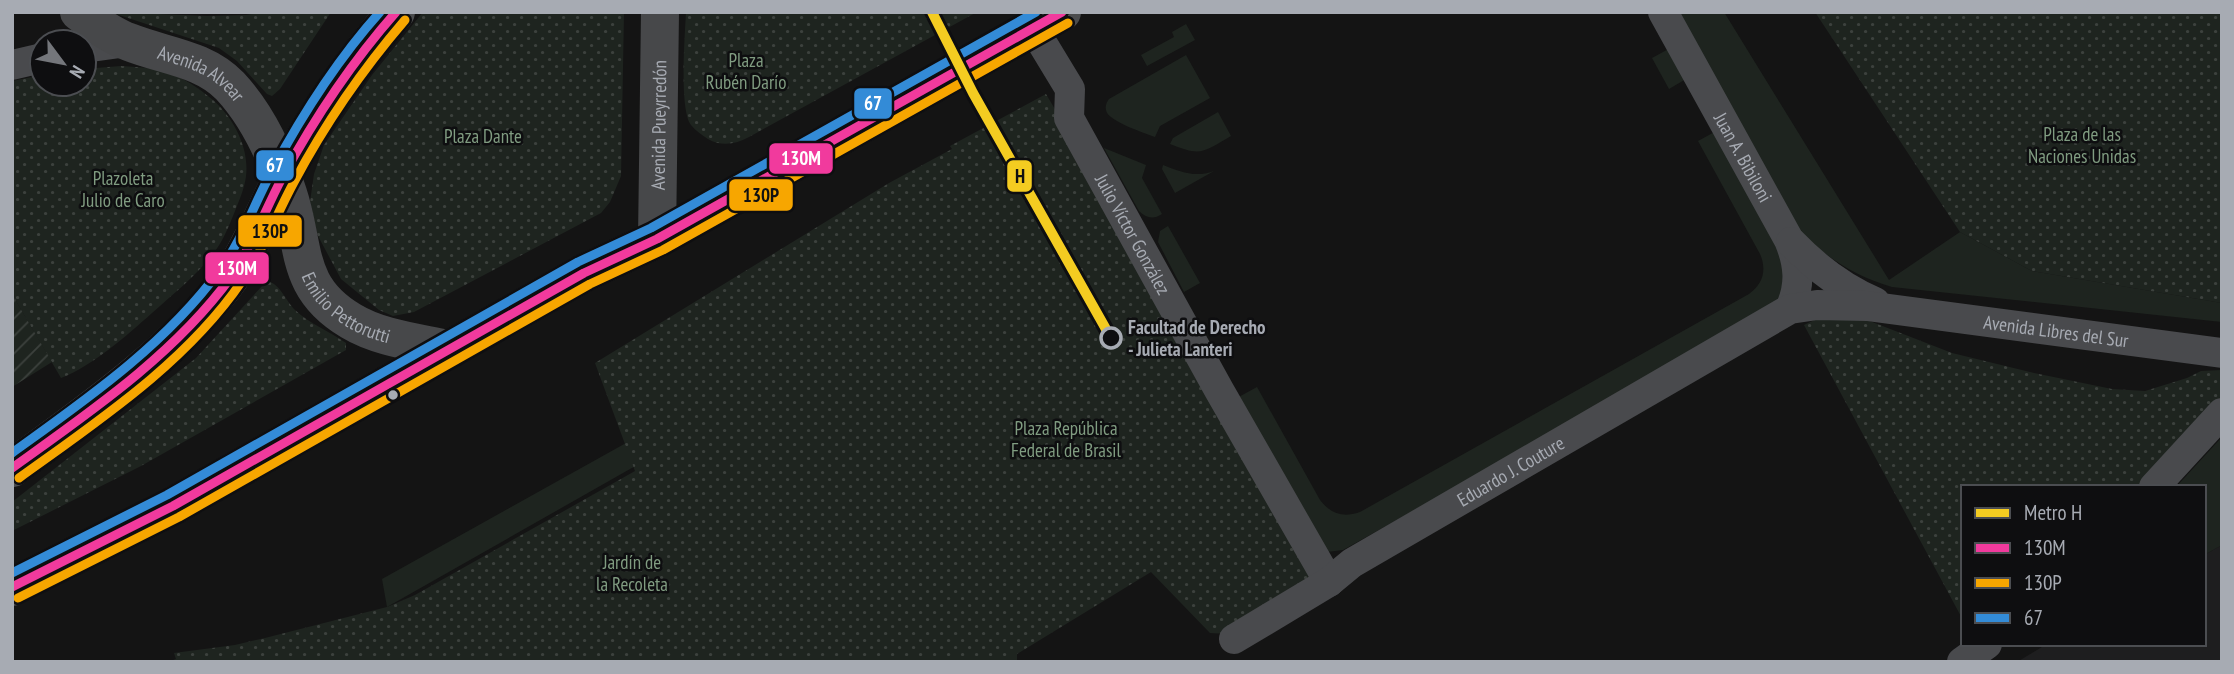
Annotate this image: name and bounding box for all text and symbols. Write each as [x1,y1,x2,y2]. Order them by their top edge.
north arrow [28,28,98,98]
street label: Avenida Alvear [155,40,251,107]
park label: Plaza Rubén Darío [706,48,786,94]
street label: Avenida Pueyrredón [646,60,671,190]
text: N [65,61,90,83]
line badge: 67 [853,87,893,120]
text: 67 [864,91,882,115]
street label: Juan A. Bibiloni [1708,108,1778,206]
park label: Plaza de las Naciones Unidas [2028,122,2136,168]
park label: Plaza Dante [444,124,522,148]
line badge: 130M [768,142,834,175]
text: 130M [781,146,821,170]
line badge: 67 [255,149,295,182]
text: 67 [266,153,284,177]
line badge: H [1006,159,1033,193]
text: H [1015,164,1025,188]
park label: Plazoleta Julio de Caro [80,166,165,212]
street label: Julio Víctor González [1090,169,1176,299]
line badge: 130P [728,178,794,212]
text: 130P [743,183,779,207]
line badge: 130P [237,214,303,248]
text: 130P [252,219,288,243]
line badge: 130M [204,251,270,285]
text: 130M [217,256,257,280]
street label: Emilio Pettorutti [297,268,393,348]
street label: Avenida Libres del Sur [1982,310,2131,353]
place label: Facultad de Derecho - Julieta Lanteri [1128,315,1265,361]
marker: Facultad de Derecho - Julieta Lanteri [1100,327,1122,349]
unlabelled marker [386,388,400,402]
park label: Plaza República Federal de Brasil [1011,416,1122,462]
street label: Eduardo J. Couture [1453,430,1569,511]
legend [1961,485,2206,646]
text: Metro H [2024,499,2082,526]
text: 130M [2024,534,2066,561]
park label: Jardín de la Recoleta [596,550,668,596]
text: 130P [2024,569,2062,596]
text: 67 [2024,604,2043,631]

